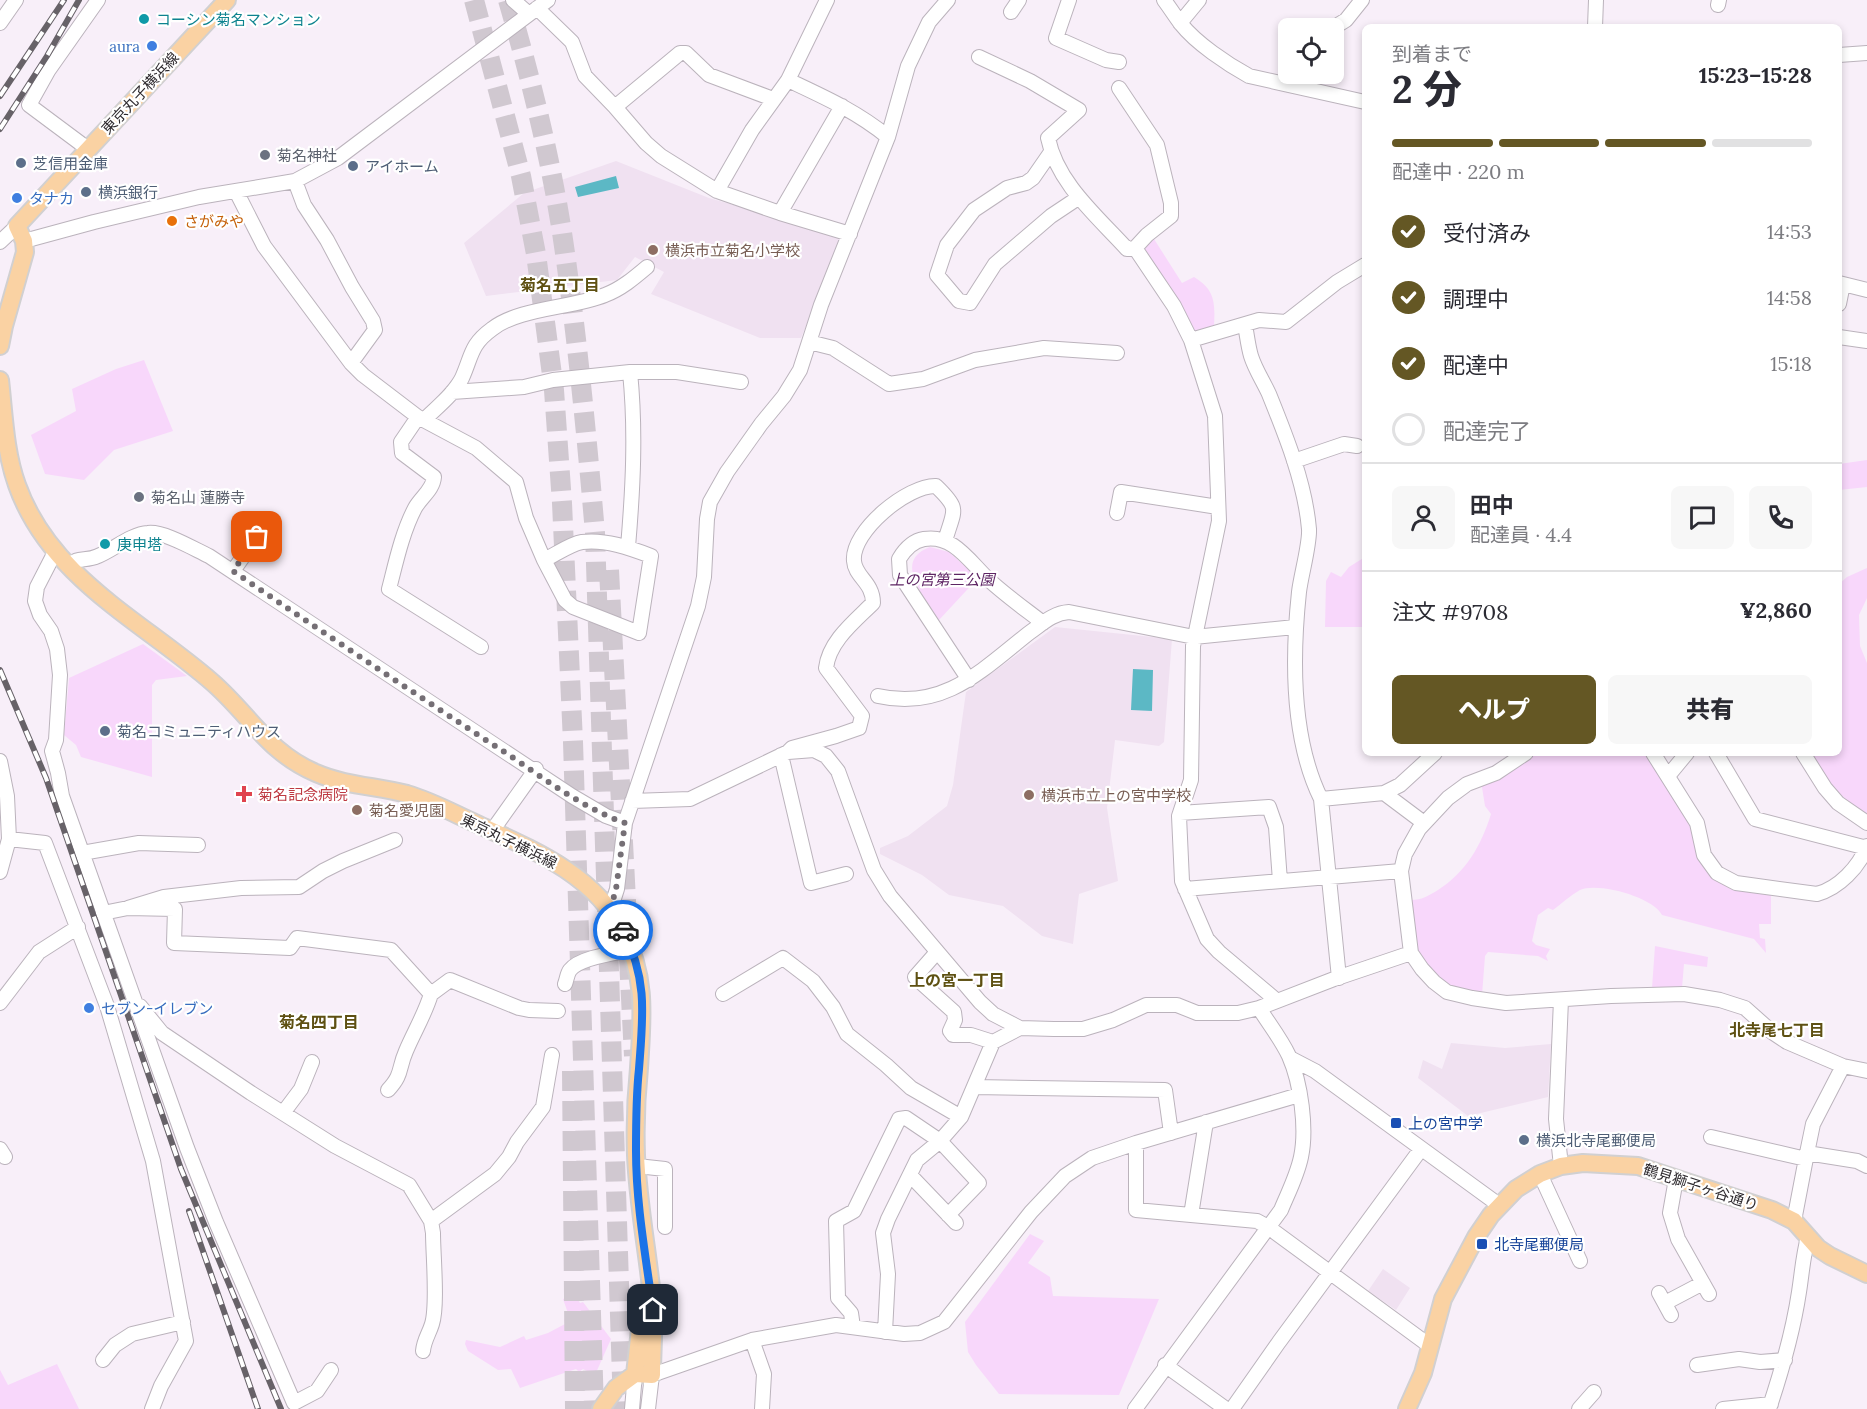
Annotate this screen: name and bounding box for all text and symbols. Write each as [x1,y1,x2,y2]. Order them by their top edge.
place label: コーシン菊名マンション [156,10,321,29]
marker: コーシン菊名マンション [137,12,151,26]
map controls [1278,18,1344,84]
button: locate [1278,18,1344,84]
place label: aura [109,37,140,56]
marker: aura [145,39,159,53]
text: 到着まで [1392,41,1472,66]
street label: 東京丸子横浜線 [97,48,183,138]
text: 15:23–15:28 [1699,61,1812,89]
text: 2 分 [1392,64,1462,114]
place label: 菊名神社 [277,146,337,165]
marker: 菊名神社 [258,148,272,162]
place label: 芝信用金庫 [33,154,108,173]
marker: 芝信用金庫 [14,156,28,170]
place label: アイホーム [365,157,439,176]
marker: アイホーム [346,159,360,173]
text: 配達中 · 220 m [1392,159,1525,184]
place label: 横浜銀行 [98,183,158,202]
marker: 横浜銀行 [79,185,93,199]
place label: タナカ [29,189,74,208]
marker: タナカ [10,191,24,205]
place label: さがみや [184,212,244,231]
marker: さがみや [165,214,179,228]
icon: check [1392,215,1425,248]
text: 受付済み [1443,219,1531,247]
text: 14:53 [1767,219,1812,244]
place label: 横浜市立菊名小学校 [665,241,800,260]
marker: 横浜市立菊名小学校 [646,243,660,257]
district label: 菊名五丁目 [520,275,600,295]
icon: check [1392,281,1425,314]
text: 調理中 [1443,285,1509,313]
text: 14:58 [1767,285,1812,310]
icon: check [1392,347,1425,380]
text: 配達中 [1443,351,1509,379]
text: 15:18 [1770,351,1812,376]
text: 配達完了 [1443,417,1531,445]
button: person [1392,486,1455,549]
button: chat [1671,486,1734,549]
button: phone [1749,486,1812,549]
place label: 菊名山 蓮勝寺 [151,488,245,507]
marker: 菊名山 蓮勝寺 [132,490,146,504]
text: 田中 [1470,491,1514,519]
pin [231,511,282,562]
icon: bag [240,520,273,553]
text: 配達員 · 4.4 [1470,522,1572,547]
place label: 庚申塔 [117,535,162,554]
marker: 庚申塔 [98,537,112,551]
park label: 上の宮第三公園 [889,570,996,589]
text: ¥2,860 [1740,596,1812,624]
text: 注文 #9708 [1392,598,1508,626]
button: ヘルプ [1392,675,1596,744]
button: 共有 [1608,675,1812,744]
place label: 菊名コミュニティハウス [117,722,281,741]
marker: 菊名コミュニティハウス [98,724,112,738]
marker: 菊名記念病院 [235,785,253,803]
place label: 菊名記念病院 [258,785,348,804]
place label: 横浜市立上の宮中学校 [1041,786,1191,805]
marker: 横浜市立上の宮中学校 [1022,788,1036,802]
place label: 菊名愛児園 [369,801,444,820]
marker: 菊名愛児園 [350,803,364,817]
street label: 東京丸子横浜線 [458,809,560,873]
courier [593,900,653,960]
icon: car [607,914,640,947]
district label: 上の宮一丁目 [909,970,1005,990]
place label: セブン-イレブン [101,999,213,1018]
marker: セブン-イレブン [82,1001,96,1015]
district label: 菊名四丁目 [279,1012,359,1032]
district label: 北寺尾七丁目 [1729,1020,1825,1040]
place label: 上の宮中学 [1408,1114,1483,1133]
marker: 上の宮中学 [1389,1116,1403,1130]
place label: 横浜北寺尾郵便局 [1536,1131,1656,1150]
marker: 横浜北寺尾郵便局 [1517,1133,1531,1147]
street label: 鶴見獅子ヶ谷通り [1641,1159,1761,1215]
place label: 北寺尾郵便局 [1494,1235,1584,1254]
marker: 北寺尾郵便局 [1475,1237,1489,1251]
pin [627,1284,678,1335]
icon: home [636,1293,669,1326]

